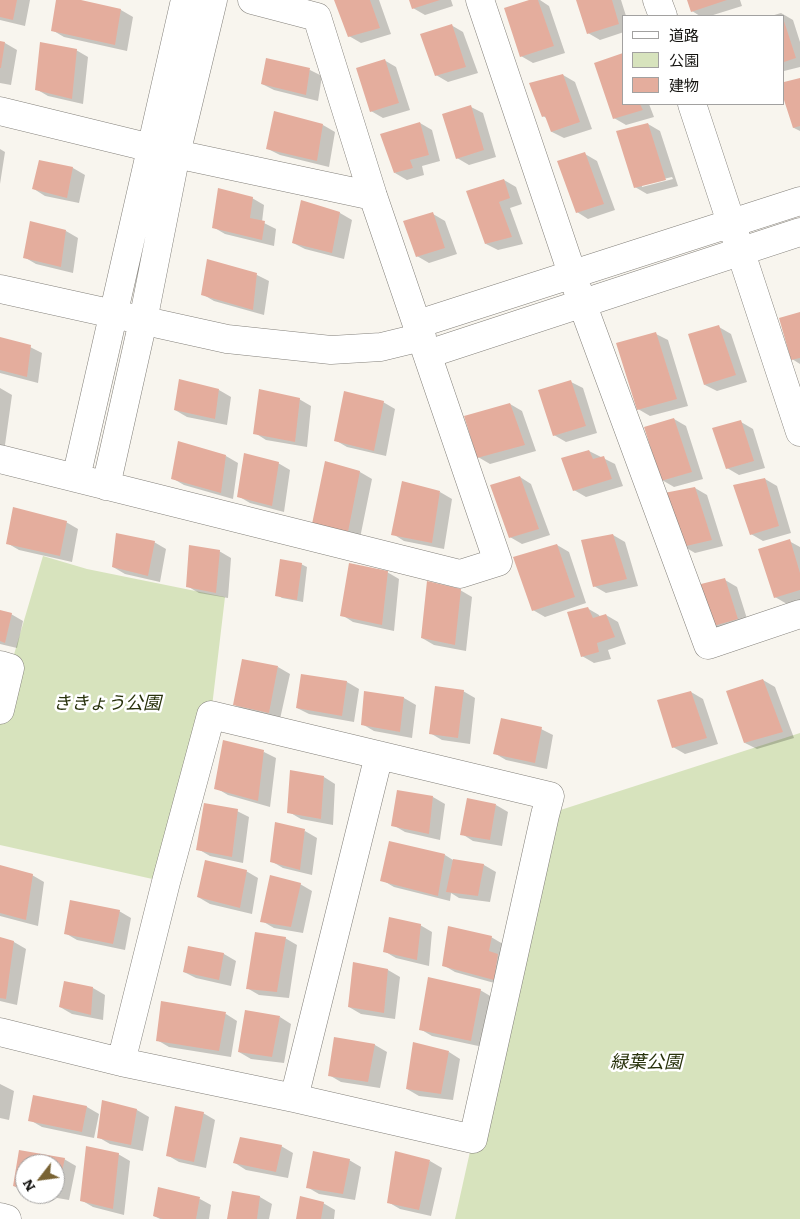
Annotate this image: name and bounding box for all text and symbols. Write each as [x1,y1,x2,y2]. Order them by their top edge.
legend [622,15,785,105]
text: 道路 [669,23,699,46]
text: 公園 [669,48,699,71]
text: 建物 [669,73,699,96]
park label: ききょう公園 [53,693,161,715]
park label: 緑葉公園 [610,1052,682,1074]
north arrow [15,1154,65,1204]
text: N [16,1176,39,1196]

